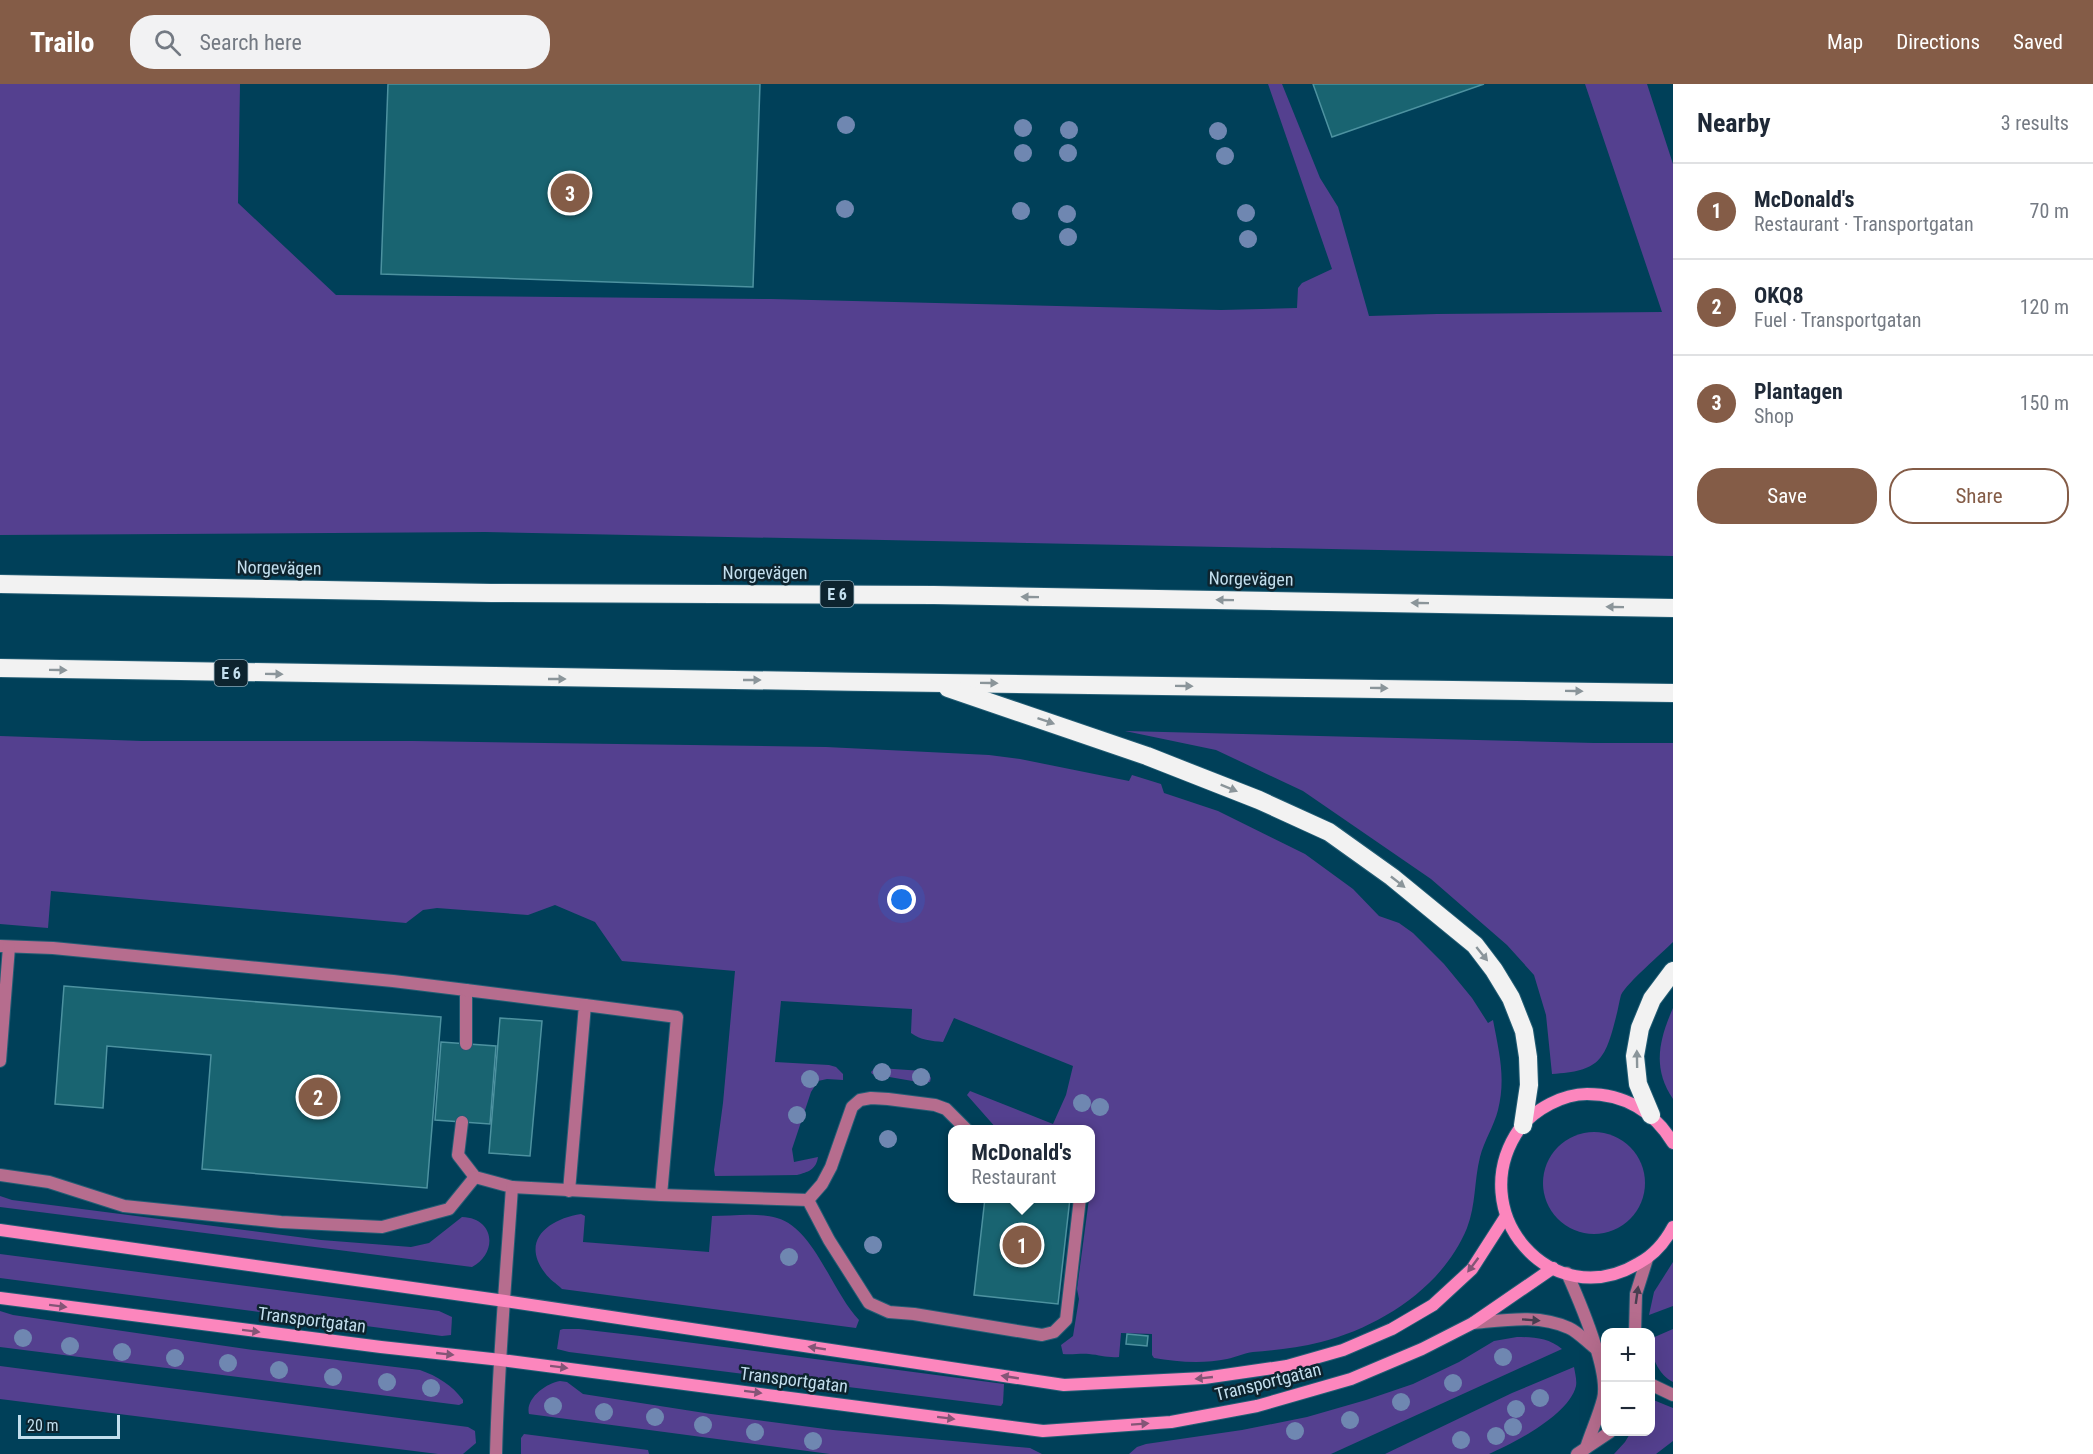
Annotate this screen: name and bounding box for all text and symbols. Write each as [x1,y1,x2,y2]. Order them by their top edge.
search box [130,15,550,69]
text: Trailo [30,26,94,59]
icon: search [151,26,184,59]
text: Search here [199,30,302,55]
text: Map [1827,30,1863,54]
text: Directions [1896,30,1980,54]
text: Saved [2013,30,2063,54]
text: Nearby [1697,108,1771,138]
text: 3 results [2001,111,2069,135]
pin: 3 [550,170,590,216]
text: McDonald's [1754,187,1854,212]
text: 1 [1711,199,1722,223]
text: 70 m [2030,199,2069,223]
text: Restaurant · Transportgatan [1754,212,1974,236]
text: OKQ8 [1754,283,1804,308]
text: 2 [1711,295,1722,319]
text: 120 m [2020,295,2069,319]
text: Fuel · Transportgatan [1754,308,1922,332]
text: Plantagen [1754,379,1843,404]
text: 3 [1711,391,1722,415]
text: 150 m [2020,391,2069,415]
text: Shop [1754,404,1794,428]
button: Save [1697,468,1877,524]
button: Share [1889,468,2069,524]
street label: Norgevägen [236,556,322,579]
street label: Norgevägen [723,562,807,583]
street label: Norgevägen [1208,567,1294,590]
road number: E 6 [820,581,854,607]
one-way arrow [1020,592,1039,601]
one-way arrow [1215,595,1234,605]
one-way arrow [1410,599,1429,608]
one-way arrow [1605,602,1624,612]
road number: E 6 [214,660,248,686]
one-way arrow [49,665,68,674]
one-way arrow [265,669,284,679]
one-way arrow [548,674,567,684]
one-way arrow [743,675,762,685]
one-way arrow [980,678,999,687]
one-way arrow [1174,681,1193,690]
one-way arrow [1369,684,1388,693]
one-way arrow [1564,687,1583,696]
one-way arrow [1037,717,1055,726]
one-way arrow [1220,783,1238,793]
one-way arrow [1390,876,1406,889]
your location [887,885,916,914]
one-way arrow [1476,946,1489,962]
one-way arrow [1632,1049,1642,1068]
pin: 2 [298,1074,338,1120]
popup [948,1125,1095,1203]
text: McDonald's [971,1140,1072,1165]
text: Restaurant [971,1165,1056,1189]
pin: 1 [1002,1222,1042,1268]
one-way arrow [1467,1257,1480,1273]
one-way arrow [1633,1285,1642,1304]
one-way arrow [49,1301,68,1310]
street label: Transportgatan [257,1302,367,1337]
one-way arrow [1522,1315,1541,1325]
one-way arrow [242,1326,261,1335]
map controls [1601,1328,1655,1436]
button: + [1601,1328,1655,1382]
one-way arrow [808,1344,827,1353]
one-way arrow [436,1349,455,1358]
street label: Transportgatan [1213,1358,1323,1405]
street label: Transportgatan [739,1362,849,1397]
one-way arrow [550,1363,569,1372]
one-way arrow [1000,1372,1019,1381]
one-way arrow [1195,1373,1214,1383]
button: − [1601,1382,1655,1436]
one-way arrow [743,1388,762,1397]
scale bar [18,1412,120,1440]
one-way arrow [937,1413,956,1422]
text: 20 m [27,1416,59,1435]
one-way arrow [1130,1419,1149,1429]

